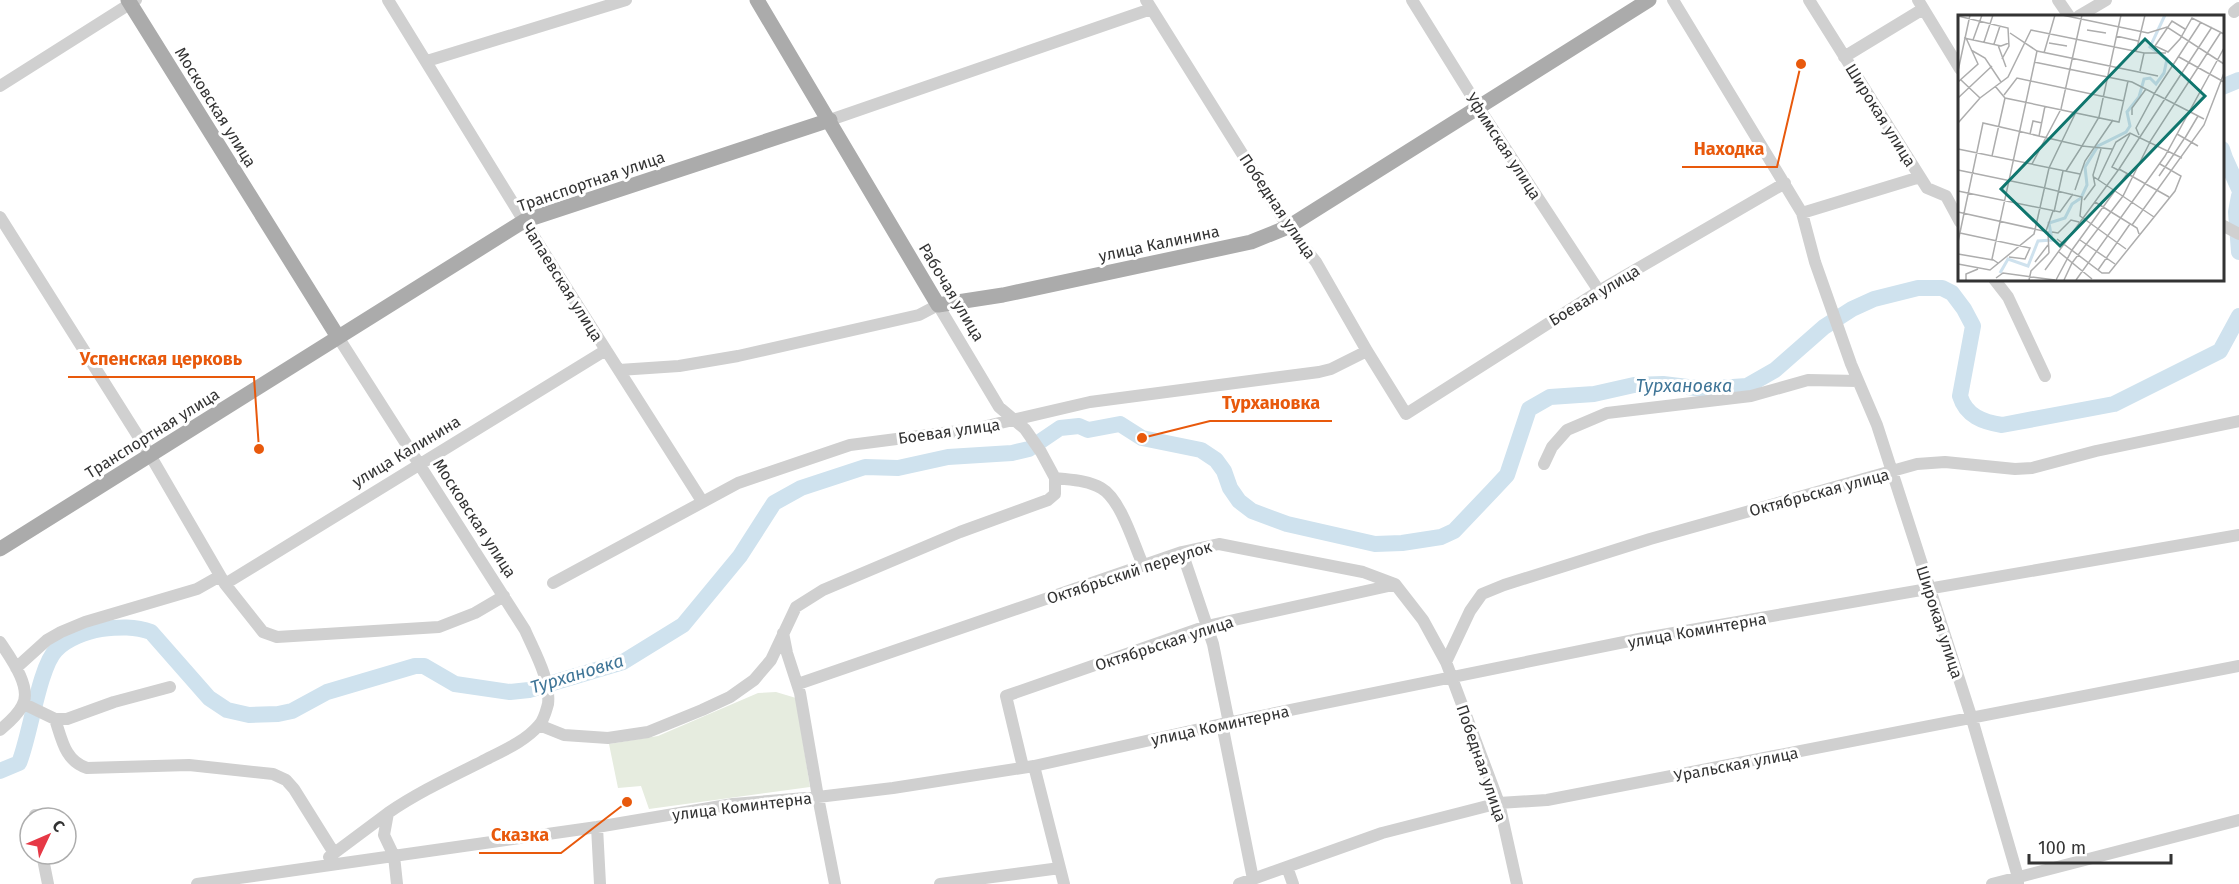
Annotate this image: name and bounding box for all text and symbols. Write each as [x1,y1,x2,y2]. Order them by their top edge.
inset map [1958,15,2224,280]
street label: Московская улица [171,44,260,171]
street label: Широкая улица [1841,60,1920,170]
street label: Уфимская улица [1462,89,1545,203]
callout: Находка [1682,131,1777,167]
text: Находка [1694,138,1764,160]
street label: Транспортная улица [515,147,667,216]
street label: Победная улица [1235,150,1320,262]
street label: Чапаевская улица [518,219,607,345]
street label: улица Калинина [1097,221,1221,266]
street label: Рабочая улица [915,240,988,345]
street label: Боевая улица [1545,261,1643,330]
callout: Успенская церковь [68,341,254,377]
text: Успенская церковь [79,348,243,370]
water label: Турхановка [1636,375,1732,397]
street label: Транспортная улица [82,384,223,482]
callout: Турхановка [1210,385,1332,421]
text: Турхановка [1222,392,1320,414]
street label: улица Калинина [349,412,464,491]
street label: Боевая улица [897,415,1001,448]
street label: Московская улица [429,455,520,581]
street label: Октябрьская улица [1747,465,1891,520]
street label: Октябрьский переулок [1044,537,1215,608]
street label: Широкая улица [1912,563,1967,681]
street label: улица Коминтерна [1626,609,1768,652]
street label: Октябрьская улица [1093,612,1236,675]
water label: Турхановка [528,649,626,699]
street label: улица Коминтерна [1149,702,1291,749]
street label: Победная улица [1453,702,1510,824]
street label: Уральская улица [1672,743,1800,786]
street label: улица Коминтерна [671,789,813,824]
north arrow [18,806,78,866]
text: С [48,816,69,836]
callout: Сказка [479,817,561,853]
text: Сказка [491,824,549,846]
scale bar [2029,827,2172,865]
text: 100 m [2038,837,2086,859]

